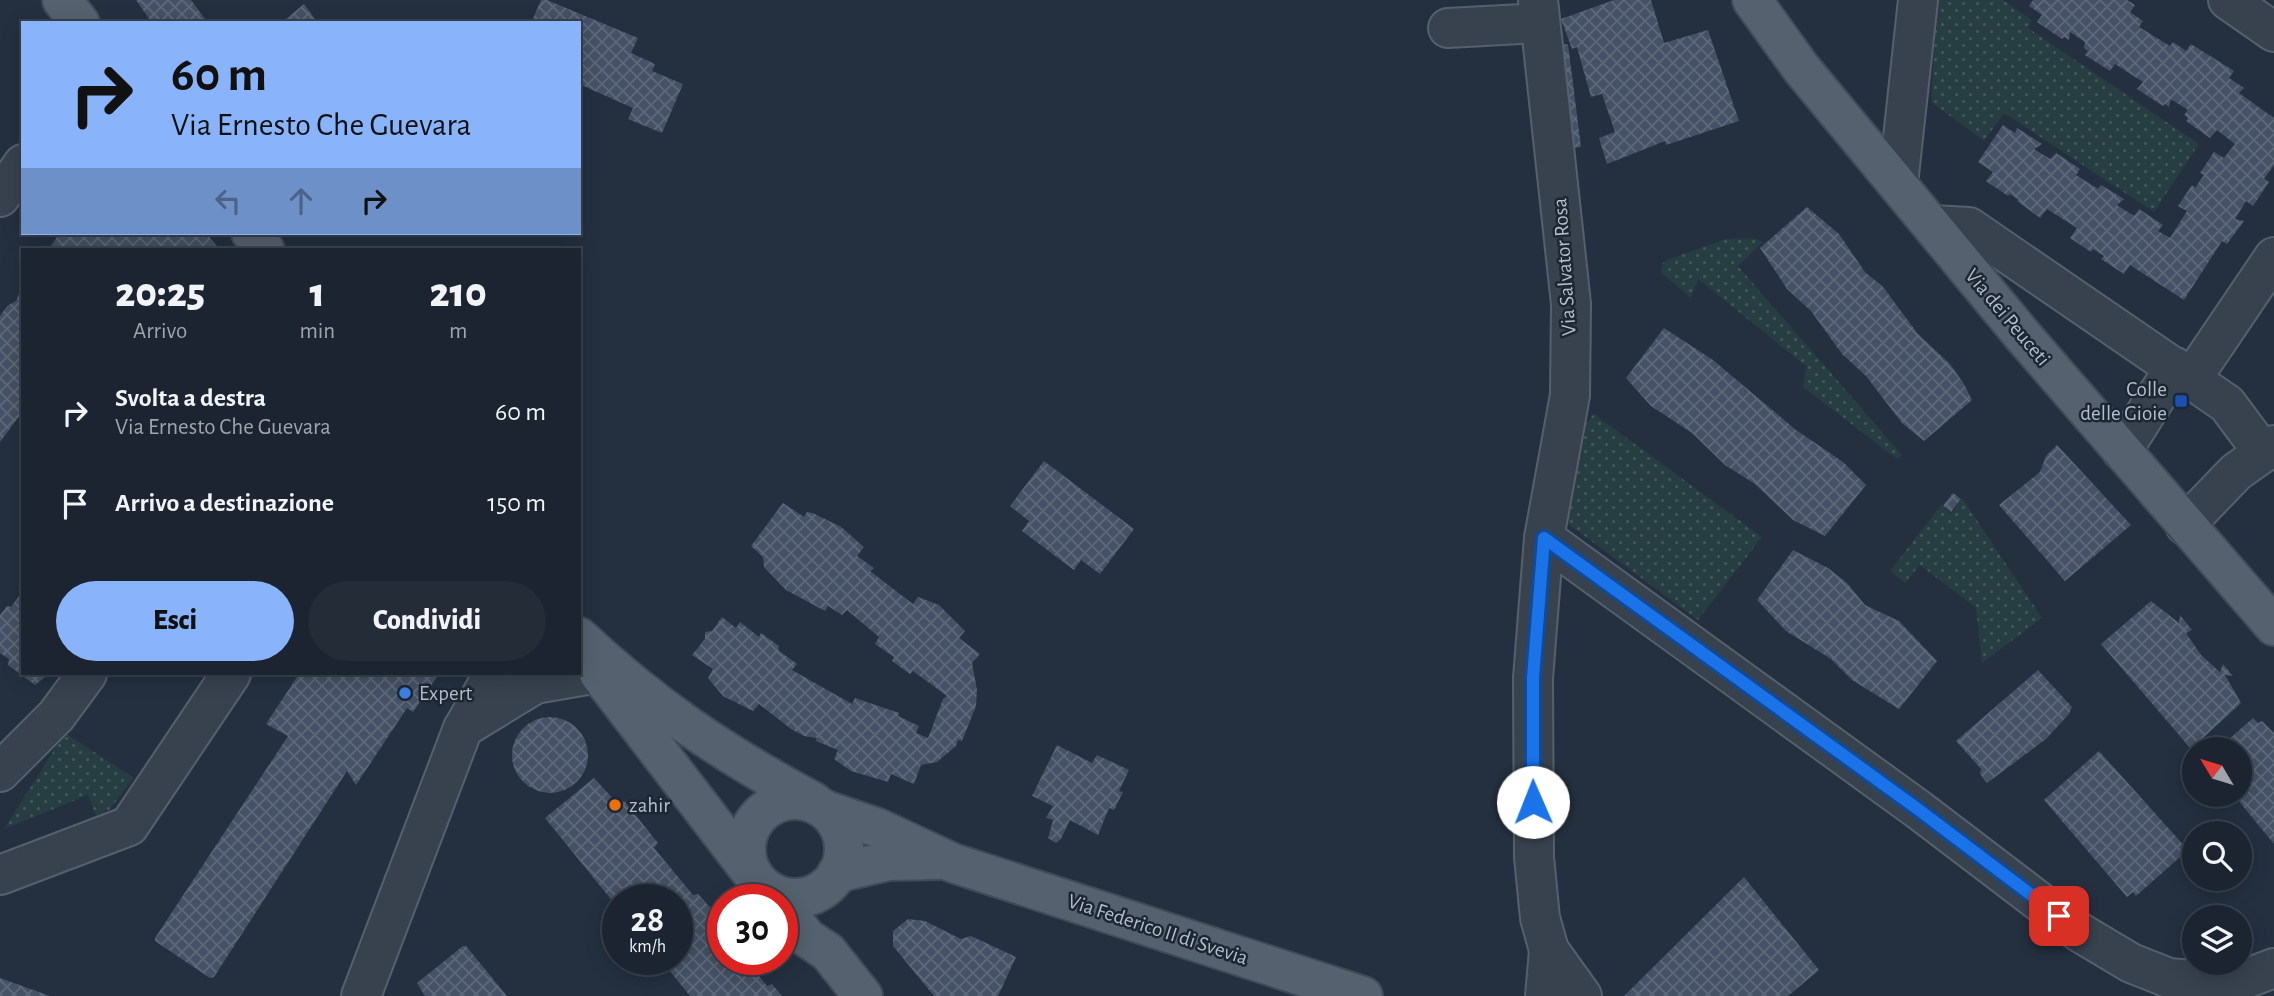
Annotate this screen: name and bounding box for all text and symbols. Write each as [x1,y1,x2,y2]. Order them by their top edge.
icon: right [56,49,147,140]
text: 60 m [171,51,267,100]
text: Via Ernesto Che Guevara [171,109,471,141]
icon: left [209,182,247,220]
icon: ahead [282,182,320,220]
icon: right [355,182,393,220]
street label: Via Salvator Rosa [1549,197,1580,337]
street label: Via dei Peuceti [1961,265,2054,370]
text: 20:25 [115,272,205,314]
text: 1 [310,272,325,314]
text: 210 [429,272,487,314]
text: Arrivo [133,320,187,343]
text: min [299,320,335,343]
text: m [449,320,467,343]
place label: Colle delle Gioie [2080,379,2167,424]
text: Svolta a destra [115,385,266,411]
marker: Colle delle Gioie [2173,393,2189,409]
icon: right [56,394,94,432]
text: 60 m [495,399,546,425]
text: Via Ernesto Che Guevara [115,416,331,439]
icon: arrive [56,485,94,523]
text: Arrivo a destinazione [115,490,334,516]
text: 150 m [487,490,546,516]
button: Esci [56,581,294,661]
button: Condividi [308,581,546,661]
place label: Expert [419,683,472,704]
marker: Expert [397,685,413,701]
north arrow [2182,737,2252,807]
map controls [2182,737,2252,975]
position arrow [1496,765,1570,839]
place label: zahir [629,795,670,816]
marker: zahir [607,797,623,813]
button: search [2182,821,2252,891]
speed limit sign: 30 [707,884,798,975]
pin [2029,886,2089,946]
street label: Via Federico II di Svevia [1065,890,1251,969]
icon: arrive [2040,897,2078,935]
text: 28 [631,903,664,938]
button: layers [2182,905,2252,975]
text: km/h [629,938,666,956]

